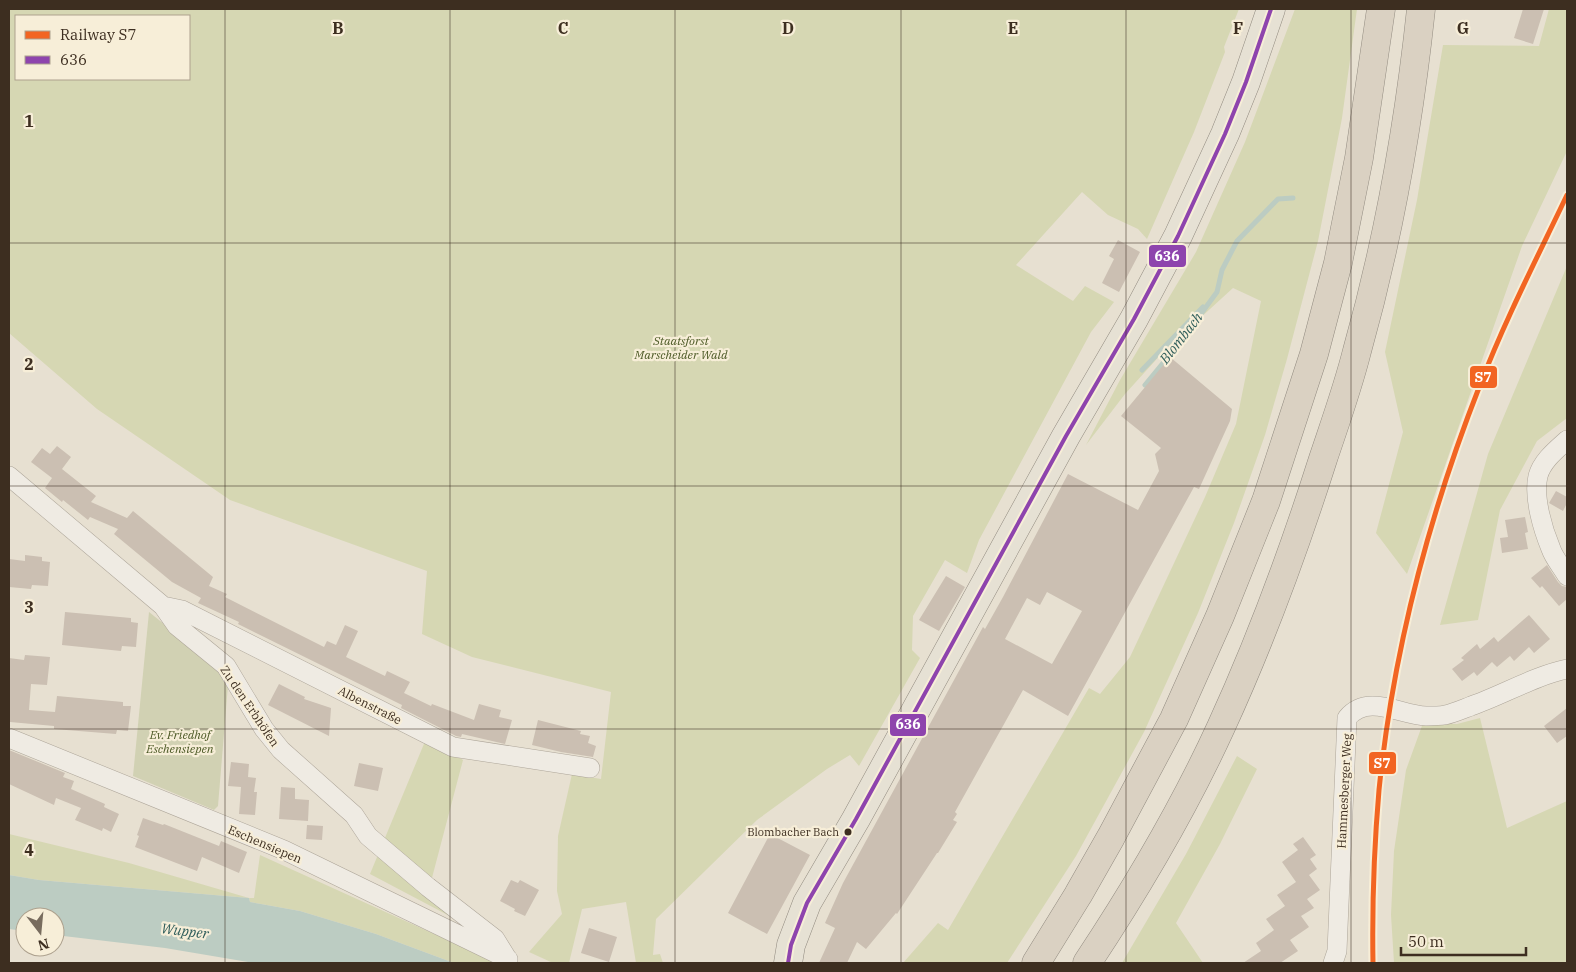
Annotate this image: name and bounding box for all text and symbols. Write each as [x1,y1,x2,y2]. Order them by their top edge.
legend [15,15,190,80]
text: B [332,18,344,38]
text: C [558,18,568,38]
text: D [782,18,794,38]
text: E [1008,18,1018,38]
text: F [1233,18,1243,38]
text: G [1457,18,1469,38]
text: Railway S7 [60,25,136,44]
text: 636 [60,50,87,69]
text: 1 [24,111,34,131]
line badge: 636 [1148,244,1187,268]
text: 636 [1154,247,1180,265]
water label: Blombach [1155,309,1207,368]
park label: Staatsforst Marscheider Wald [634,333,728,362]
text: 2 [24,354,34,374]
line badge: S7 [1469,365,1498,389]
text: S7 [1474,368,1492,386]
text: 3 [24,597,34,617]
street label: Zu den Erbhöfen [217,663,283,750]
street label: Albenstraße [336,683,404,727]
line badge: 636 [889,713,927,737]
text: 636 [895,715,921,733]
park label: Ev. Friedhof Eschensiepen [145,727,214,756]
street label: Hammesberger Weg [1333,733,1355,849]
line badge: S7 [1368,751,1397,775]
text: S7 [1373,754,1391,772]
street label: Eschensiepen [226,822,305,866]
place label: Blombacher Bach [747,825,839,839]
marker: Blombacher Bach [843,827,853,837]
text: 4 [24,840,34,860]
north arrow [15,907,65,957]
water label: Wupper [160,919,211,943]
scale bar [1401,924,1526,956]
text: 50 m [1408,932,1444,951]
text: N [36,934,51,955]

